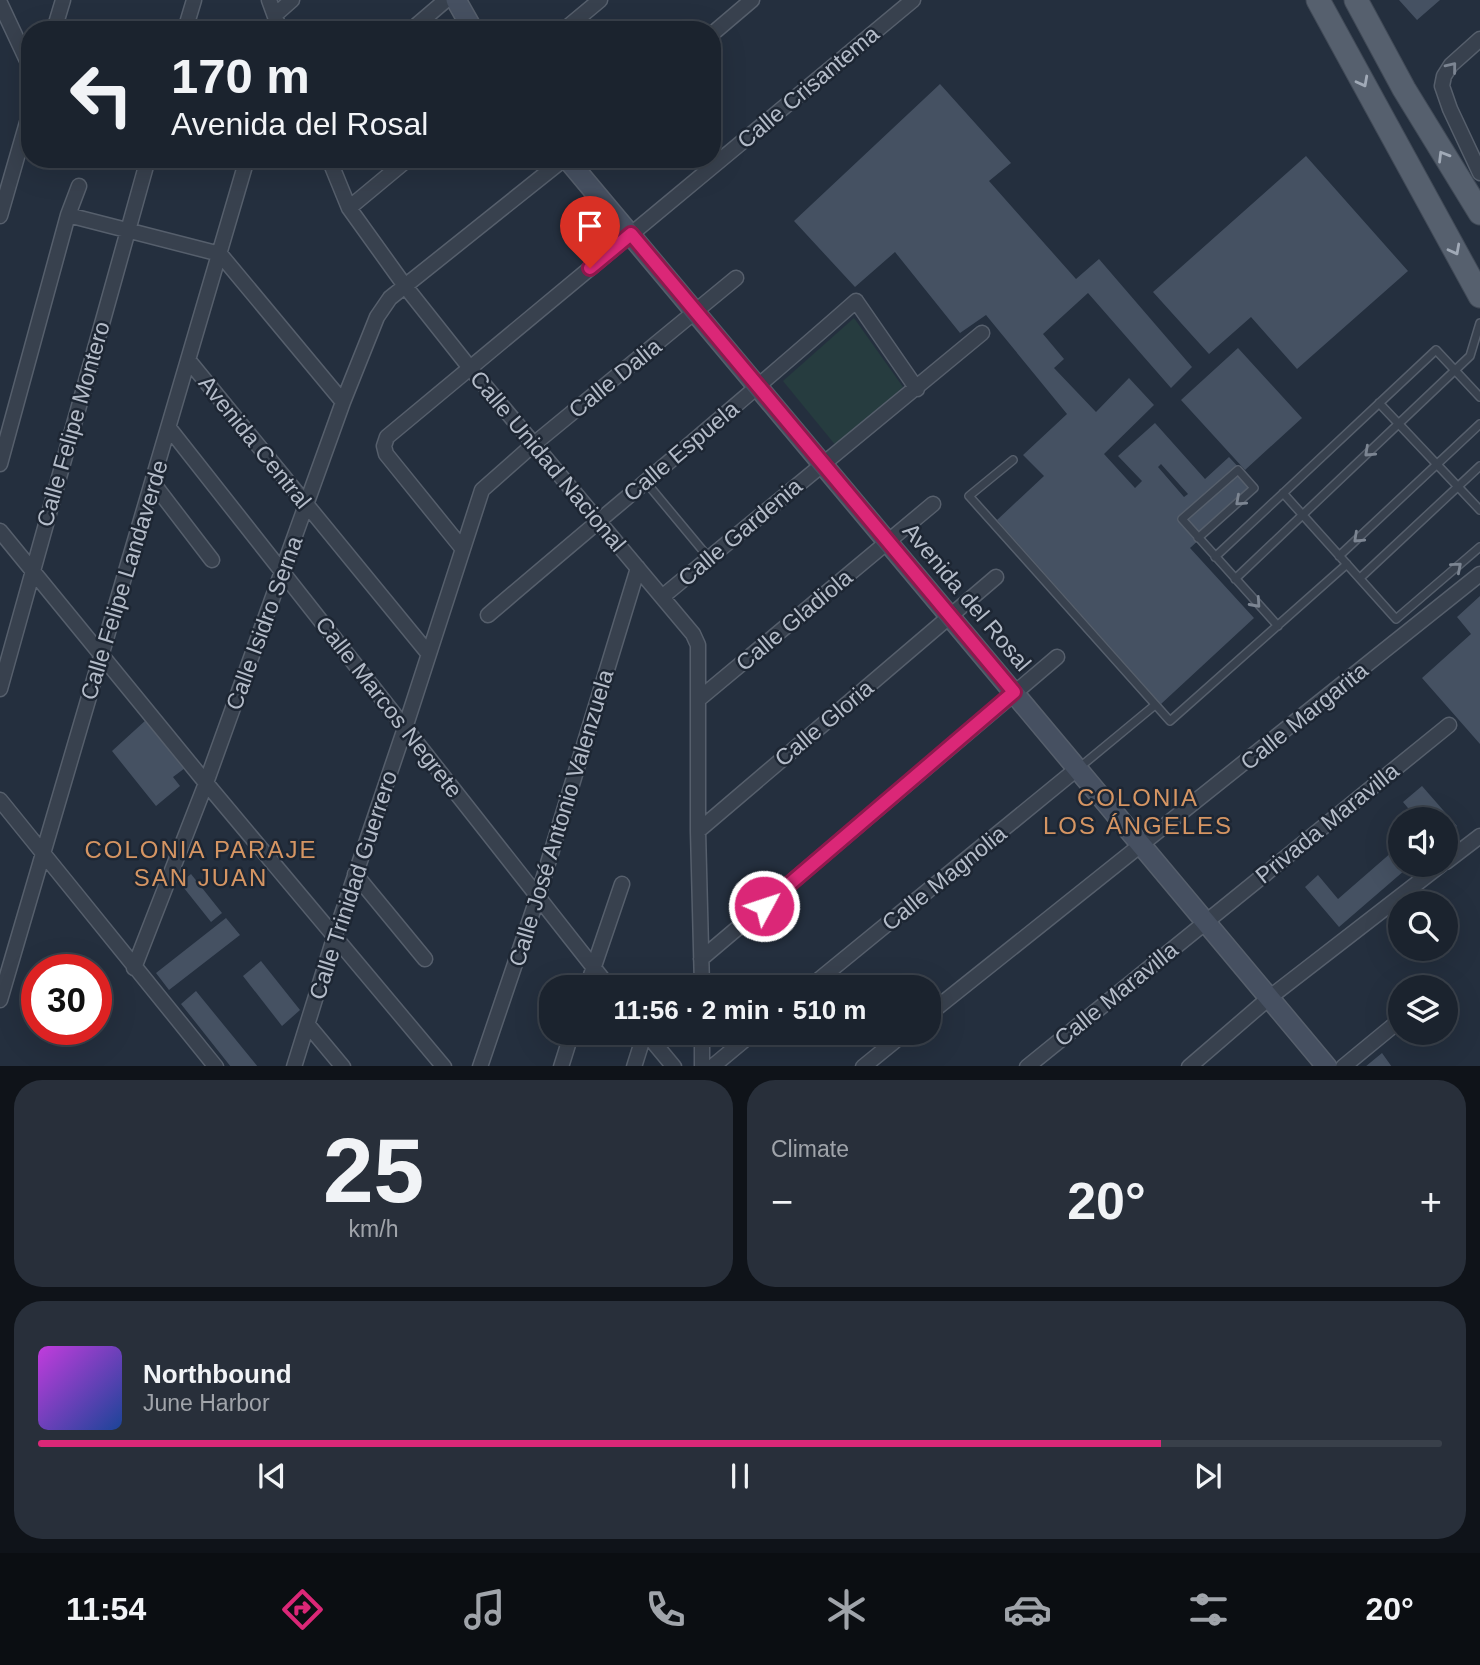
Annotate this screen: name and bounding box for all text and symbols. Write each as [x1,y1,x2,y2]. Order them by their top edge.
street label: Calle Crisantema [732,20,884,154]
icon: left [56,49,147,140]
text: 170 m [171,49,310,103]
one-way arrow [1443,62,1456,74]
one-way arrow [1354,74,1368,87]
text: Avenida del Rosal [171,106,428,142]
one-way arrow [1439,150,1452,163]
pin [560,196,620,268]
icon: arrive [571,207,609,245]
one-way arrow [1447,243,1460,255]
street label: Calle Felipe Montero [31,318,115,530]
street label: Calle Dalia [564,333,667,423]
street label: Calle Unidad Nacional [465,365,631,557]
street label: Avenida Central [194,370,316,514]
street label: Calle Espuela [618,395,744,507]
one-way arrow [1365,444,1378,456]
street label: Calle Felipe Landaverde [75,457,173,703]
street label: Calle Gardenia [673,473,807,591]
one-way arrow [1235,493,1248,505]
street label: Avenida del Rosal [898,518,1036,676]
one-way arrow [1354,529,1367,542]
street label: Calle Isidro Serna [221,532,308,713]
one-way arrow [1448,563,1461,575]
street label: Calle Gladiola [731,564,857,676]
one-way arrow [1248,595,1261,608]
street label: Calle Marcos Negrete [310,611,468,803]
street label: Calle Margarita [1235,657,1373,775]
street label: Calle José Antonio Valenzuela [503,666,619,970]
street label: Calle Gloria [770,674,879,772]
street label: Privada Maravilla [1250,757,1404,889]
street label: Calle Trinidad Guerrero [304,767,402,1003]
district label: COLONIA LOS ÁNGELES [1043,784,1233,839]
map controls [1388,807,1458,1045]
button: sound [1388,807,1458,877]
street label: Calle Magnolia [877,820,1011,936]
district label: COLONIA PARAJE SAN JUAN [85,836,317,891]
position arrow [727,869,801,943]
button: search [1388,891,1458,961]
street label: Calle Maravilla [1049,936,1183,1052]
speed limit sign: 30 [21,954,112,1045]
button: layers [1388,975,1458,1045]
text: 11:56 · 2 min · 510 m [614,995,866,1025]
text: 25 [323,1120,424,1221]
text: Climate [771,1136,849,1162]
text: 20° [1067,1172,1146,1230]
text: − [771,1181,793,1223]
text: + [1420,1181,1442,1223]
text: km/h [349,1216,398,1242]
text: Northbound [143,1359,292,1389]
text: June Harbor [143,1390,270,1416]
icon: previous [253,1457,291,1495]
icon: pause [721,1457,759,1495]
icon: next [1189,1457,1227,1495]
icon: directions [278,1585,327,1634]
icon: music [460,1585,509,1634]
icon: phone [641,1585,690,1634]
icon: climate [822,1585,871,1634]
icon: car [1003,1585,1052,1634]
icon: filters [1184,1585,1233,1634]
text: 11:54 [66,1591,146,1627]
text: 20° [1365,1591,1414,1627]

